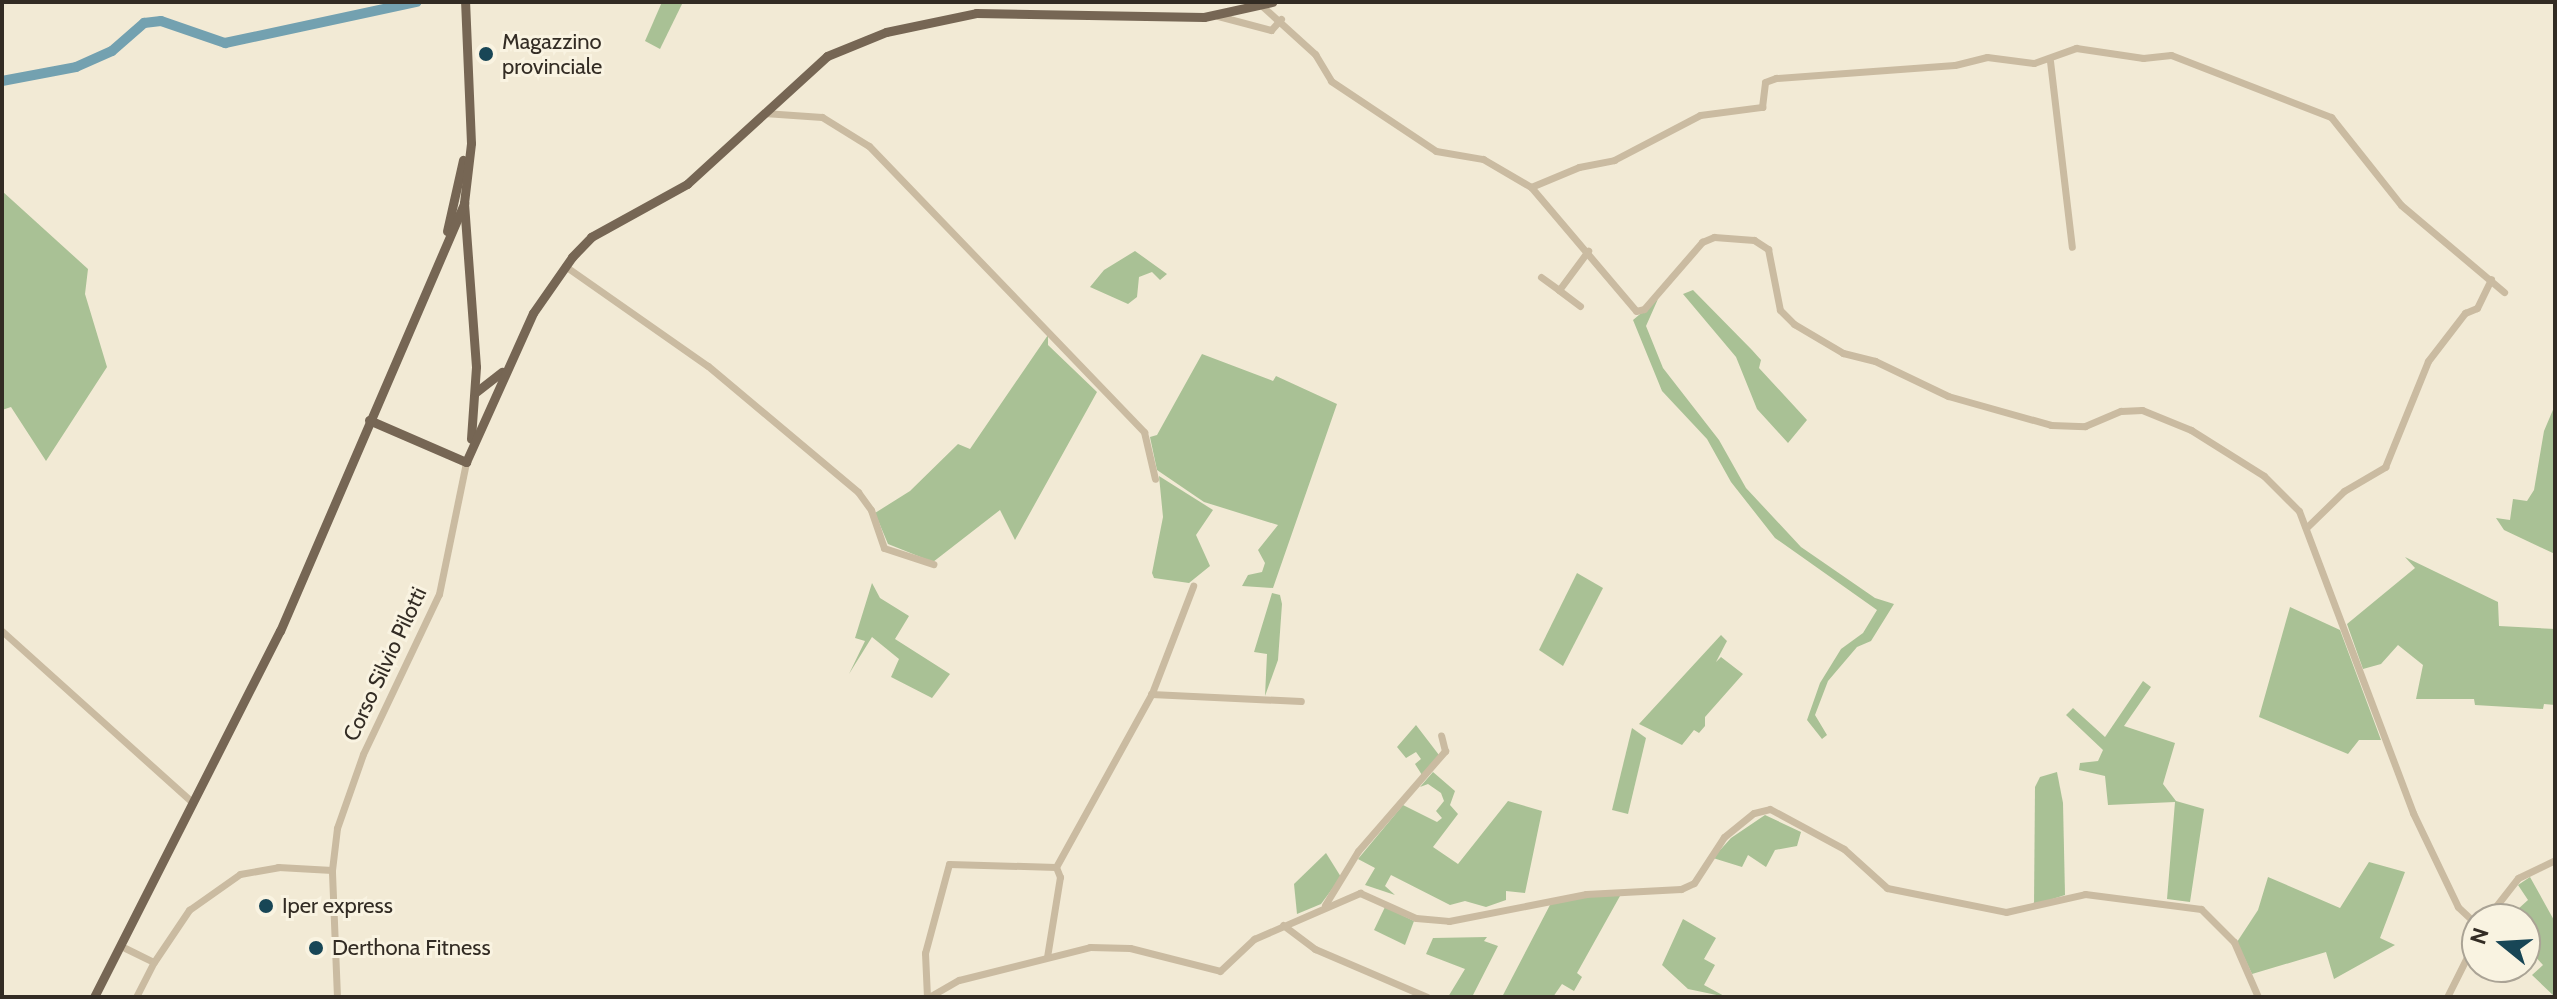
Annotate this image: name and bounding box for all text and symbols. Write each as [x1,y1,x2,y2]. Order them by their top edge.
place label: Magazzino provinciale [502,28,602,80]
marker: Magazzino provinciale [477,45,495,63]
street label: Corso Silvio Pilotti [338,583,432,745]
place label: Iper express [282,893,393,919]
marker: Iper express [257,897,275,915]
north arrow [2461,903,2541,983]
text: N [2464,924,2495,948]
place label: Derthona Fitness [332,935,491,961]
marker: Derthona Fitness [307,939,325,957]

